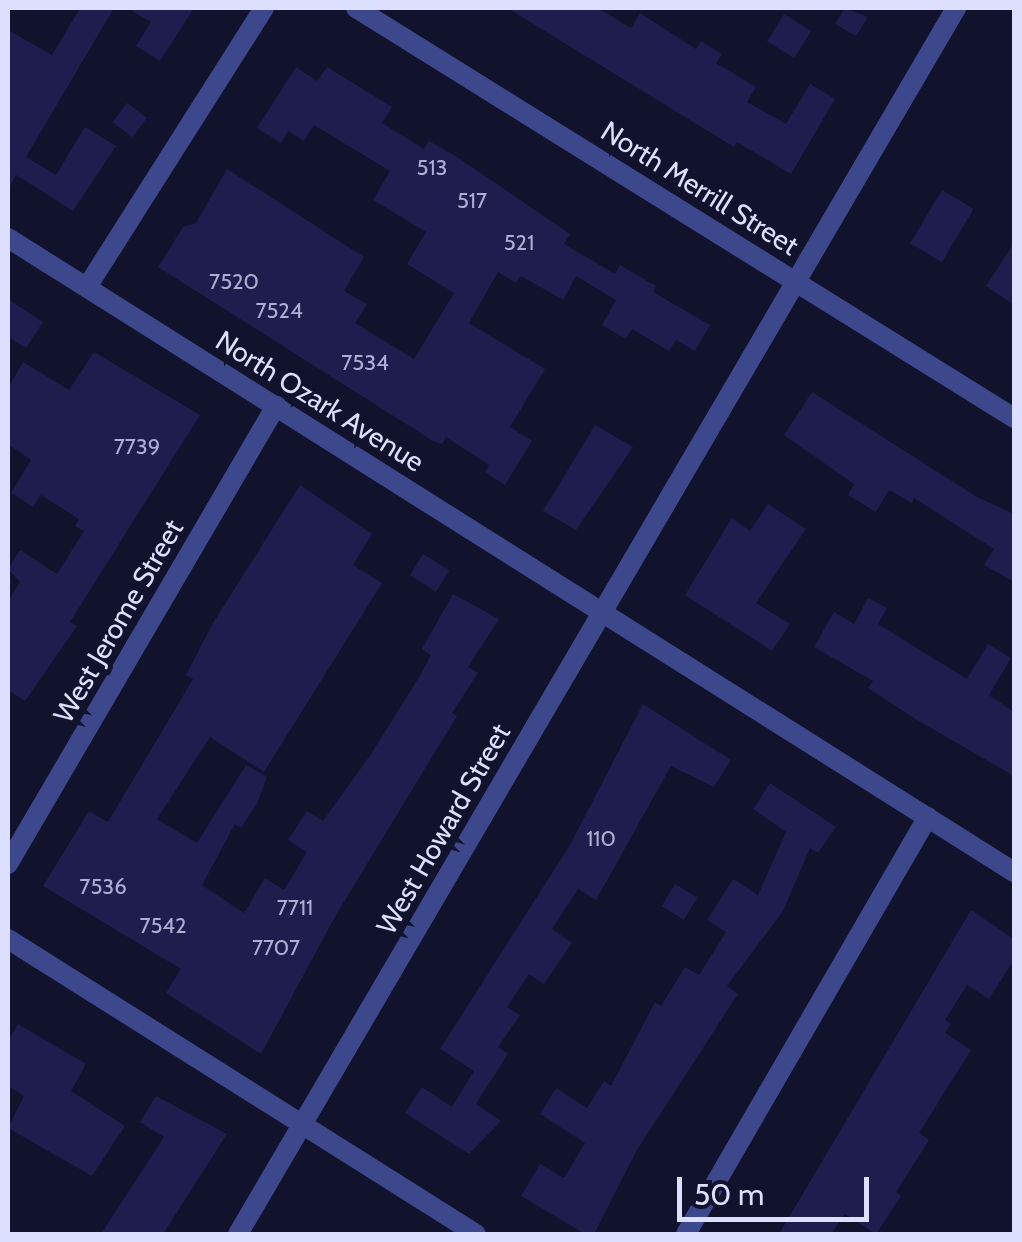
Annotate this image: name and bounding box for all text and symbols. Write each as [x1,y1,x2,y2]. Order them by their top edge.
street label: North Merrill Street [595,114,805,262]
house number: 513 [417,155,447,181]
house number: 517 [457,188,487,214]
house number: 521 [504,230,534,256]
house number: 7520 [209,269,259,295]
house number: 7524 [255,298,303,324]
street label: North Ozark Avenue [210,323,430,479]
house number: 7534 [341,350,389,376]
house number: 7739 [114,434,160,460]
street label: West Jerome Street [46,513,190,729]
street label: West Howard Street [369,718,517,940]
house number: 110 [586,826,616,852]
house number: 7536 [79,874,127,900]
house number: 7711 [277,895,313,921]
house number: 7542 [139,913,187,939]
house number: 7707 [252,935,300,961]
scale bar [682,1157,874,1219]
text: 50 m [694,1176,764,1213]

